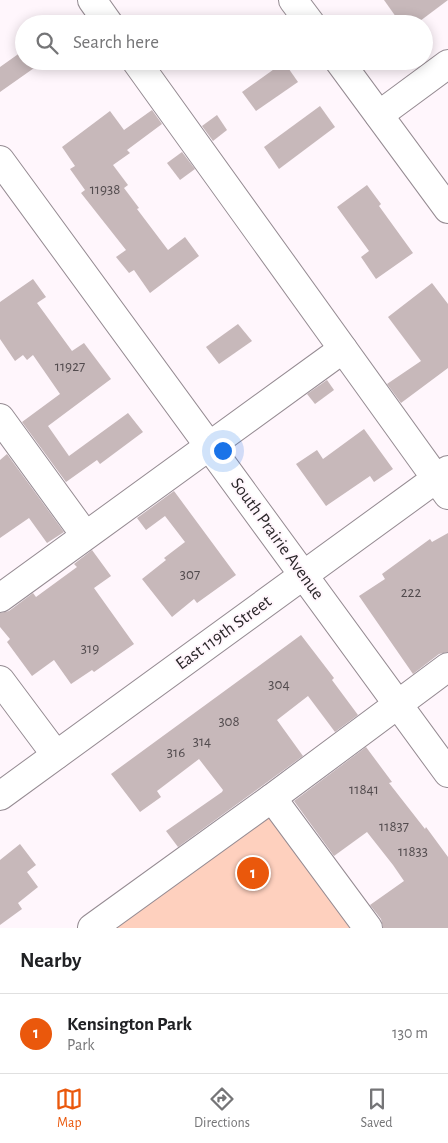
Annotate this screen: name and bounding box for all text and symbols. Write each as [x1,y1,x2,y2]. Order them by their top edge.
search box [15,15,433,70]
icon: search [33,29,61,57]
text: Search here [73,33,159,52]
house number: 11938 [90,182,120,197]
house number: 11927 [55,359,85,374]
your location [210,438,236,464]
street label: South Prairie Avenue [227,475,327,603]
house number: 307 [180,567,200,582]
house number: 222 [401,585,421,600]
street label: East 119th Street [173,592,275,674]
house number: 319 [81,641,99,656]
house number: 304 [268,677,290,692]
house number: 308 [218,714,240,729]
house number: 314 [193,734,211,749]
house number: 316 [167,745,185,760]
house number: 11841 [349,782,379,797]
house number: 11837 [379,819,409,834]
house number: 11833 [398,844,428,859]
pin: 1 [237,854,269,892]
text: Nearby [20,950,81,971]
text: Kensington Park [67,1015,192,1034]
text: 1 [33,1025,39,1041]
text: 130 m [392,1025,428,1041]
text: Park [67,1037,95,1053]
tab: Map [55,1085,83,1132]
tab: Directions [194,1085,250,1132]
tab: Saved [361,1085,393,1132]

